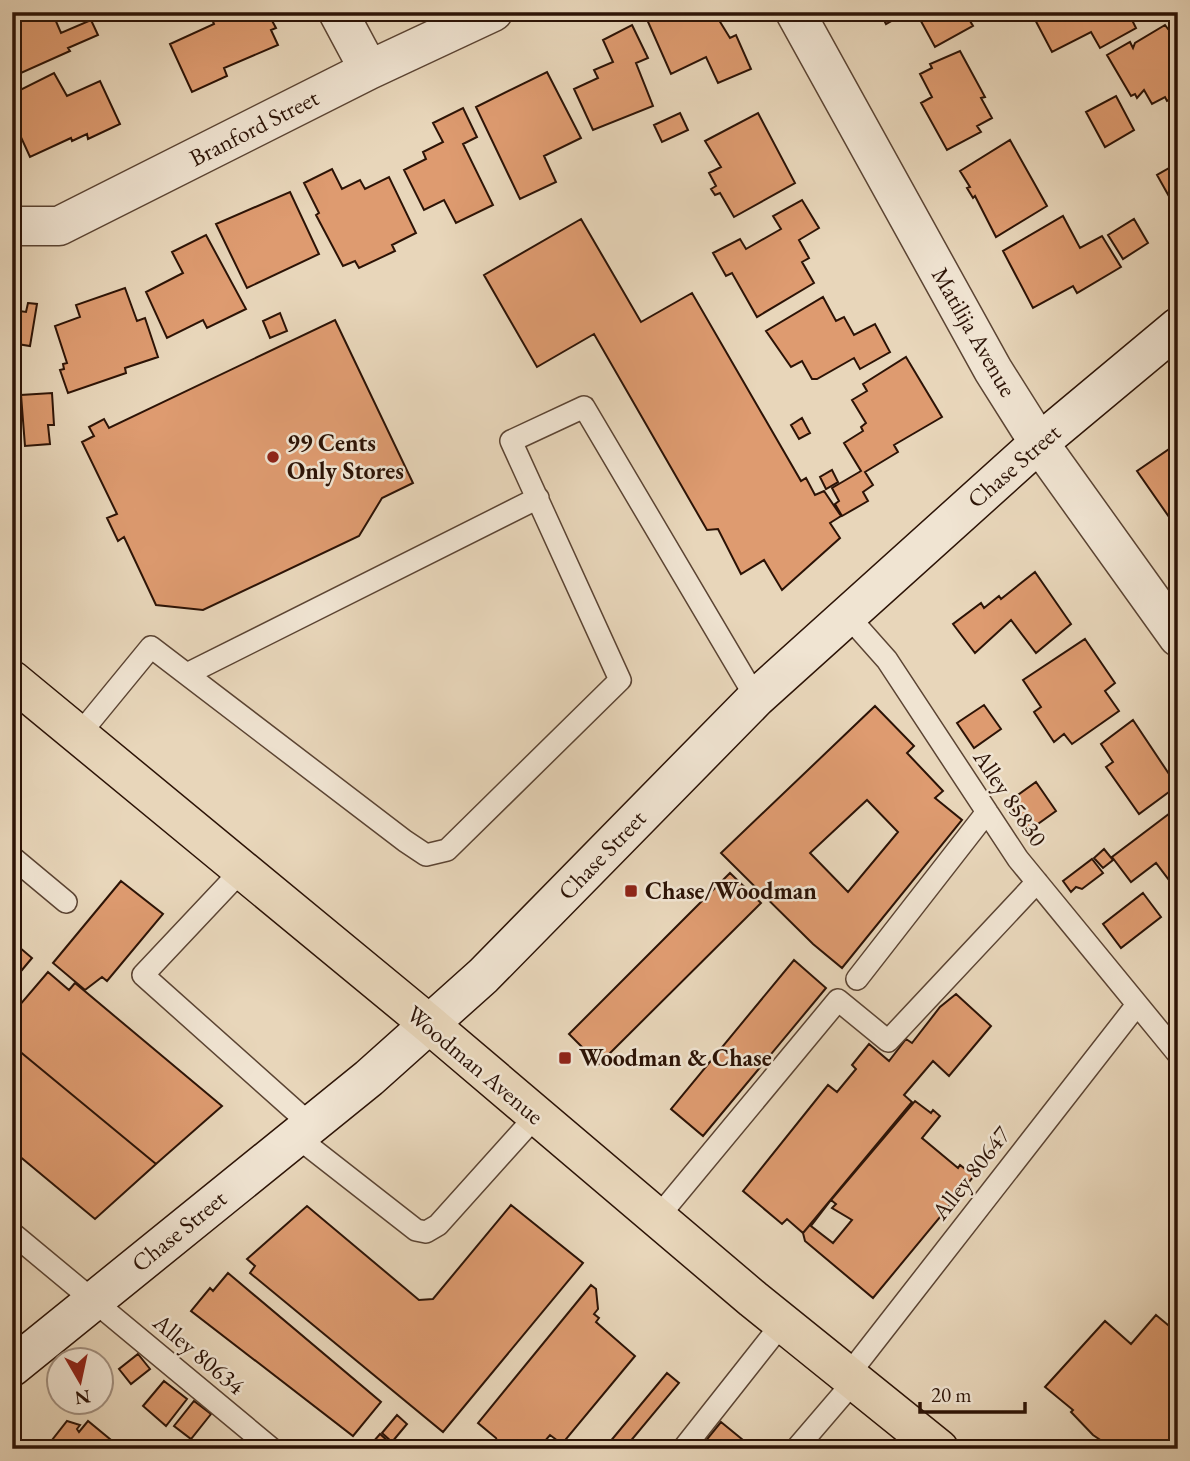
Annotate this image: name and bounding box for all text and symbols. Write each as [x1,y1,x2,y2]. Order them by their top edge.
street label: Branford Street [184,82,324,173]
street label: Matilija Avenue [925,261,1024,402]
street label: Chase Street [961,416,1067,515]
place label: 99 Cents Only Stores [287,427,404,487]
marker: 99 Cents Only Stores [265,449,281,465]
street label: Alley 85830 [966,742,1054,852]
street label: Chase Street [551,803,653,906]
place label: Chase/Woodman [645,875,817,906]
marker: Chase/Woodman [623,883,639,899]
street label: Woodman Avenue [400,998,550,1131]
place label: Woodman & Chase [579,1042,772,1073]
marker: Woodman & Chase [557,1050,573,1066]
street label: Alley 80647 [924,1119,1017,1227]
street label: Chase Street [125,1183,233,1278]
street label: Alley 80634 [146,1306,252,1401]
north arrow [46,1346,116,1416]
scale bar [920,1370,1026,1414]
text: 20 m [931,1381,972,1408]
text: N [72,1384,92,1411]

